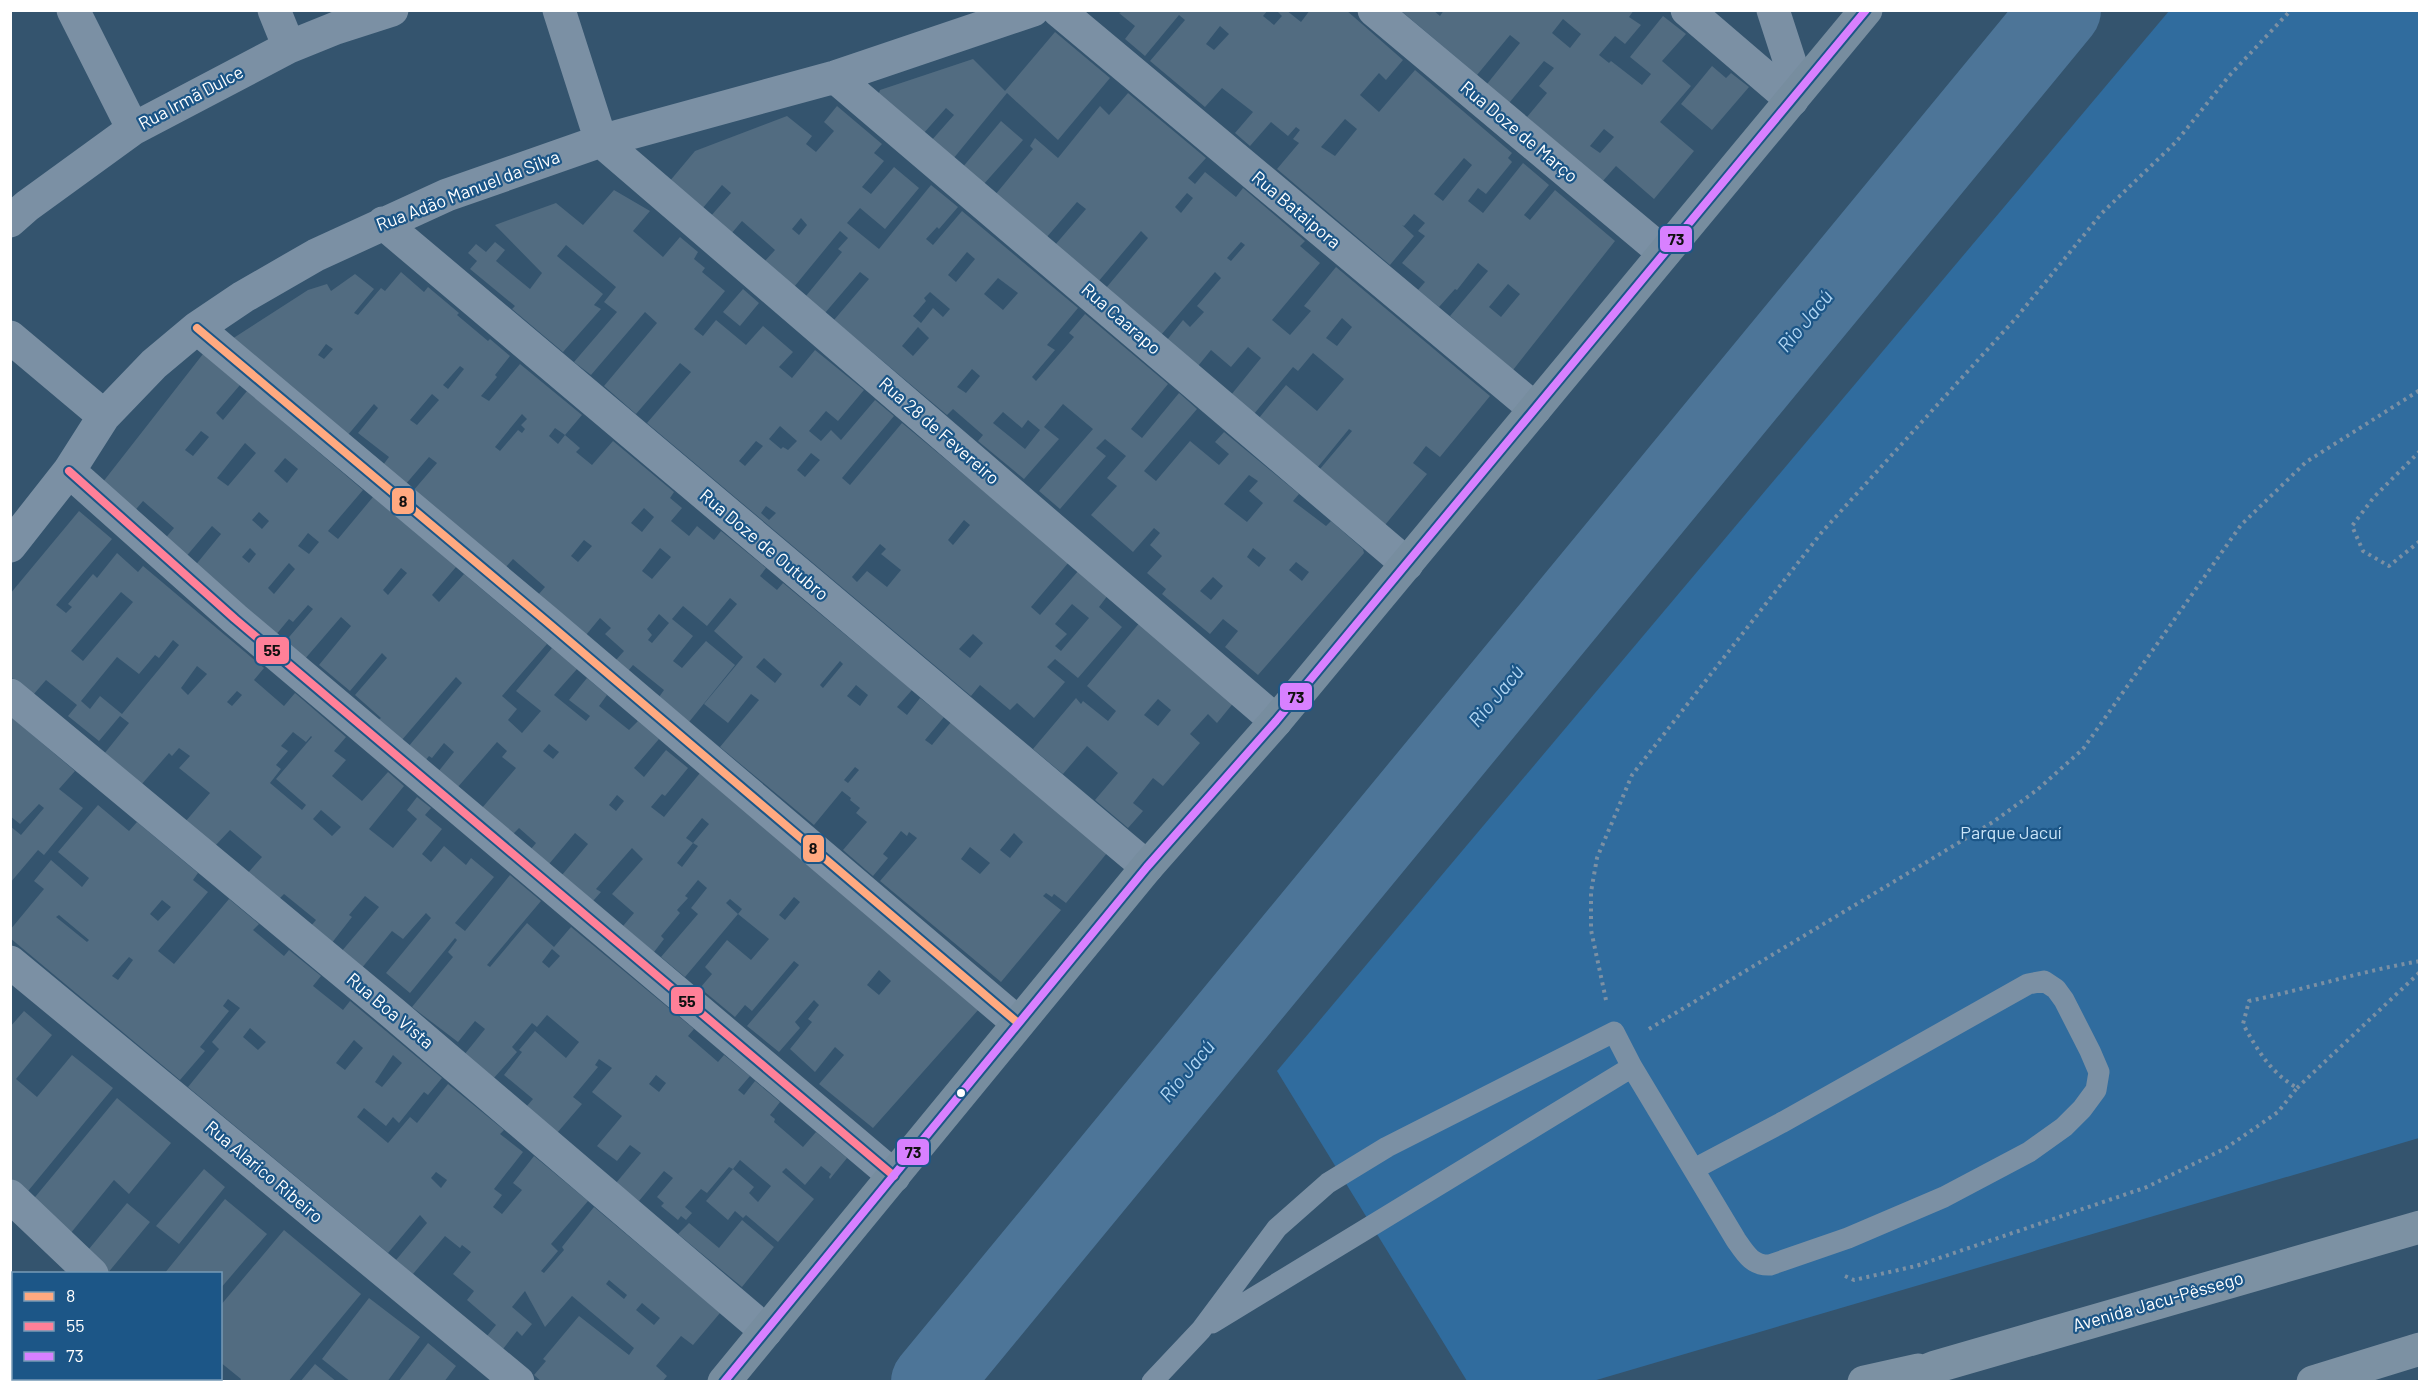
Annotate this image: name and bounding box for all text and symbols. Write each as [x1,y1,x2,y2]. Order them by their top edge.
street label: Rua Irmã Dulce [134,60,247,134]
street label: Rua Doze de Março [1457,76,1583,187]
street label: Rua Adão Manuel da Silva [373,145,562,235]
street label: Rua Bataipora [1248,166,1346,253]
line badge: 73 [1659,225,1693,253]
text: 73 [1668,229,1684,248]
street label: Rua Caarapo [1077,278,1166,359]
water label: Rio Jacú [1771,284,1837,356]
street label: Rua 28 de Fevereiro [875,372,1005,489]
street label: Rua Doze de Outubro [696,484,834,605]
line badge: 8 [391,487,415,515]
text: 8 [399,491,408,510]
line badge: 55 [255,636,290,665]
text: 55 [263,640,281,659]
water label: Rio Jacú [1462,659,1528,731]
line badge: 73 [1279,682,1313,711]
text: 73 [1288,687,1304,706]
park label: Parque Jacuí [1960,821,2062,843]
line badge: 8 [802,834,825,863]
text: 8 [809,838,818,857]
street label: Rua Boa Vista [343,967,439,1053]
line badge: 55 [670,986,704,1015]
text: 55 [678,991,696,1010]
water label: Rio Jacú [1153,1034,1219,1106]
unlabelled marker [955,1087,967,1099]
street label: Rua Alarico Ribeiro [201,1115,328,1227]
line badge: 73 [896,1138,930,1166]
text: 73 [905,1142,921,1161]
street label: Avenida Jacu-Pêssego [2070,1266,2246,1336]
legend [12,1272,222,1380]
text: 8 [66,1284,75,1306]
text: 55 [66,1314,85,1336]
text: 73 [66,1344,84,1366]

